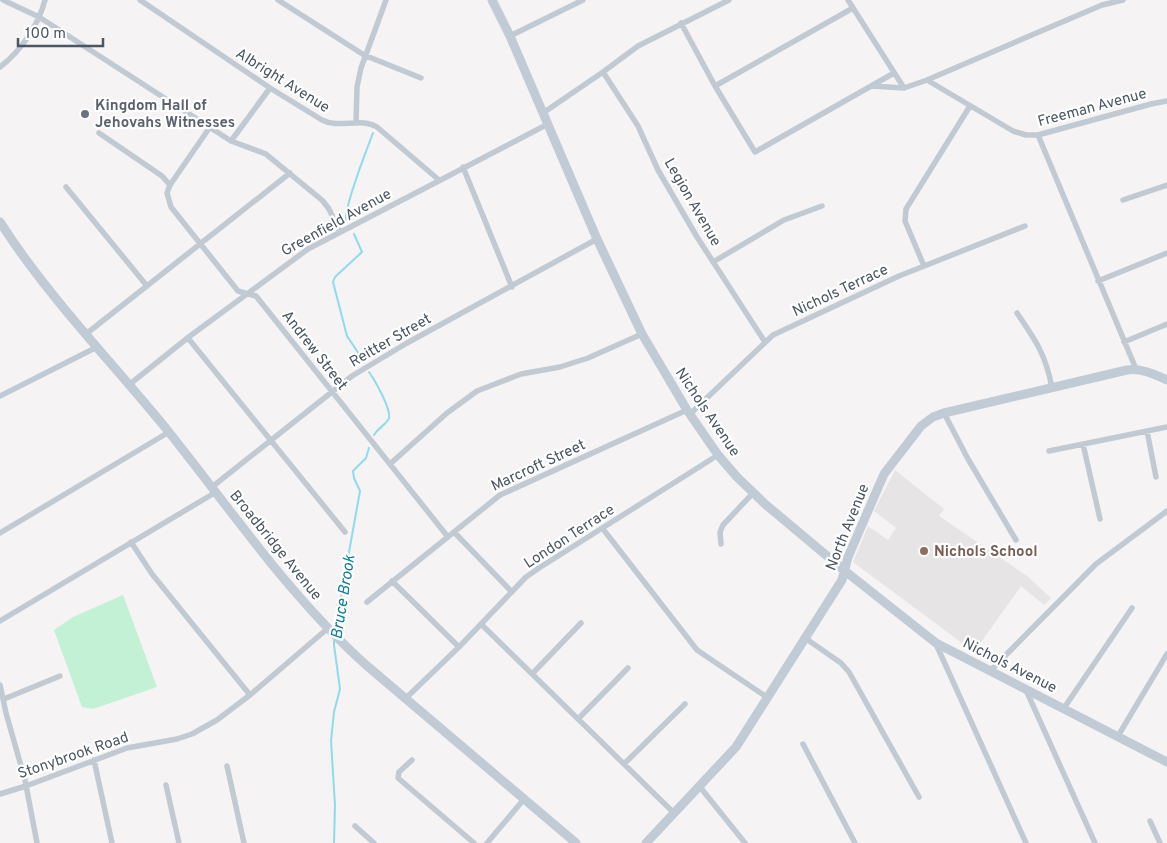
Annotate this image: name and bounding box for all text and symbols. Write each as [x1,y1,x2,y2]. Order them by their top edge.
scale bar [18,15,102,47]
text: 100 m [25,25,66,44]
street label: Albright Avenue [232,45,333,118]
street label: Freeman Avenue [1036,85,1149,132]
place label: Kingdom Hall of Jehovahs Witnesses [95,97,235,133]
marker: Kingdom Hall of Jehovahs Witnesses [79,108,91,120]
street label: Legion Avenue [659,155,725,250]
street label: Greenfield Avenue [278,185,395,261]
street label: Nichols Terrace [790,261,892,322]
street label: Andrew Street [277,307,351,395]
street label: Reitter Street [346,310,435,372]
street label: Nichols Avenue [670,365,743,461]
street label: Marcroft Street [488,436,589,497]
street label: North Avenue [822,481,874,574]
street label: Broadbridge Avenue [225,487,325,605]
street label: London Terrace [521,501,619,574]
place label: Nichols School [934,543,1038,562]
marker: Nichols School [918,545,930,557]
water label: Bruce Brook [327,553,361,641]
street label: Nichols Avenue [959,634,1060,698]
street label: Stonybrook Road [16,729,131,784]

